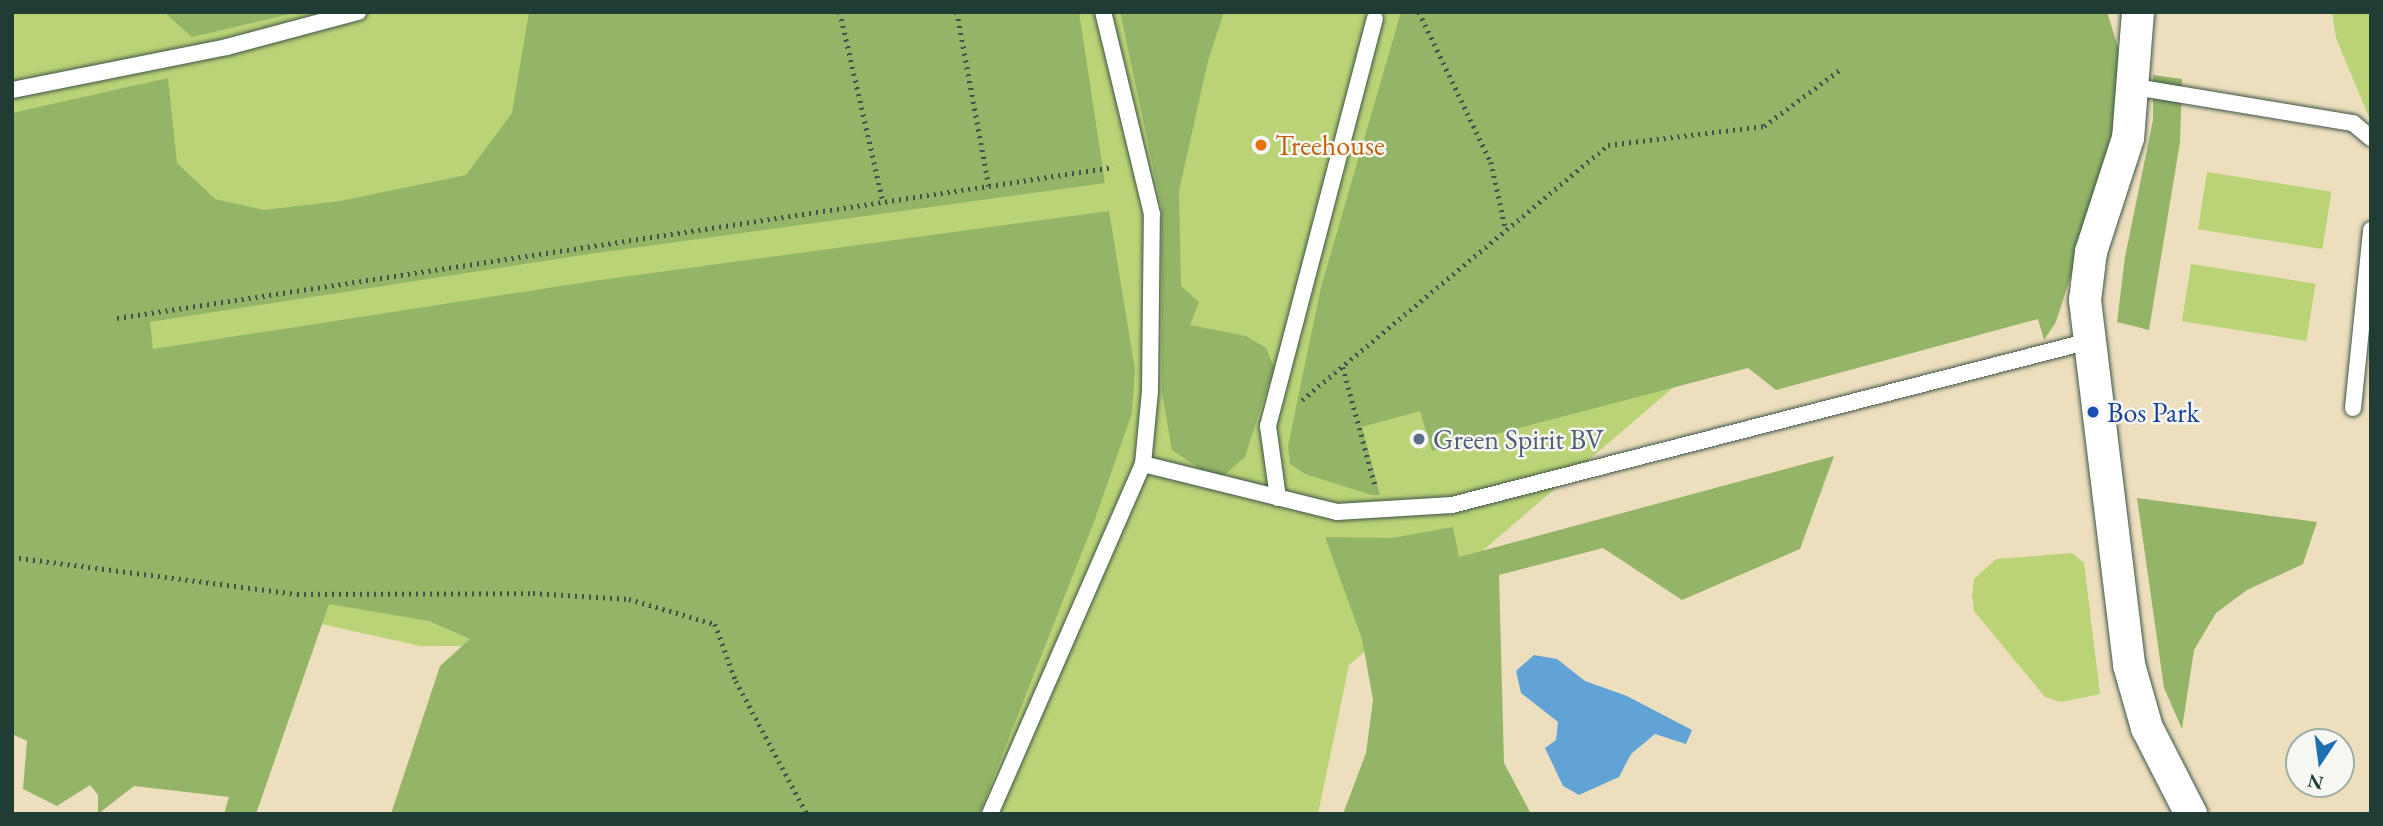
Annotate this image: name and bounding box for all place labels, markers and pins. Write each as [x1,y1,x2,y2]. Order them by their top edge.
place label: Treehouse [1275,128,1385,162]
marker: Treehouse [1253,137,1269,153]
place label: Bos Park [2107,395,2200,429]
marker: Bos Park [2085,404,2101,420]
place label: Green Spirit BV [1433,422,1604,456]
marker: Green Spirit BV [1411,431,1427,447]

